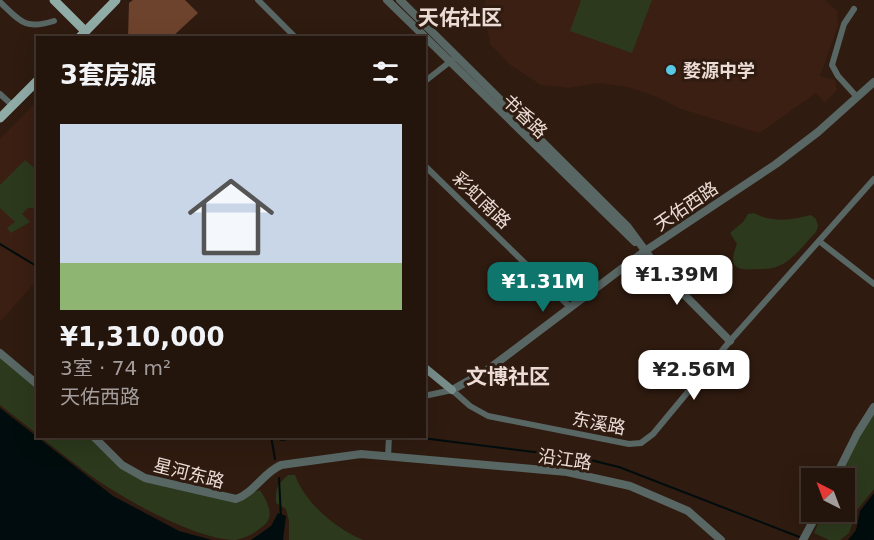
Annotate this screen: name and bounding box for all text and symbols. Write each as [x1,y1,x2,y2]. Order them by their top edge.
district label: 天佑社区 [418,6,502,30]
icon: filters [369,56,402,89]
text: 3套房源 [60,60,156,90]
place label: 婺源中学 [683,60,755,81]
marker: 婺源中学 [664,63,678,77]
street label: 书香路 [498,90,552,142]
icon: home [177,163,285,271]
street label: 彩虹南路 [449,167,515,233]
street label: 天佑西路 [650,177,722,235]
pin: ¥1.39M [628,255,726,306]
pin: ¥1.31M [494,262,592,313]
text: ¥1.39M [635,262,719,286]
text: ¥1.31M [501,269,585,293]
text: ¥1,310,000 [60,322,224,352]
pin: ¥2.56M [645,350,743,401]
text: 3室 · 74 m² [60,356,171,380]
text: ¥2.56M [652,357,736,381]
district label: 文博社区 [466,365,550,389]
text: 天佑西路 [60,385,140,409]
street label: 东溪路 [570,408,628,438]
street label: 沿江路 [537,445,593,473]
street label: 星河东路 [152,454,226,492]
north arrow [801,468,855,522]
map controls [801,468,855,522]

